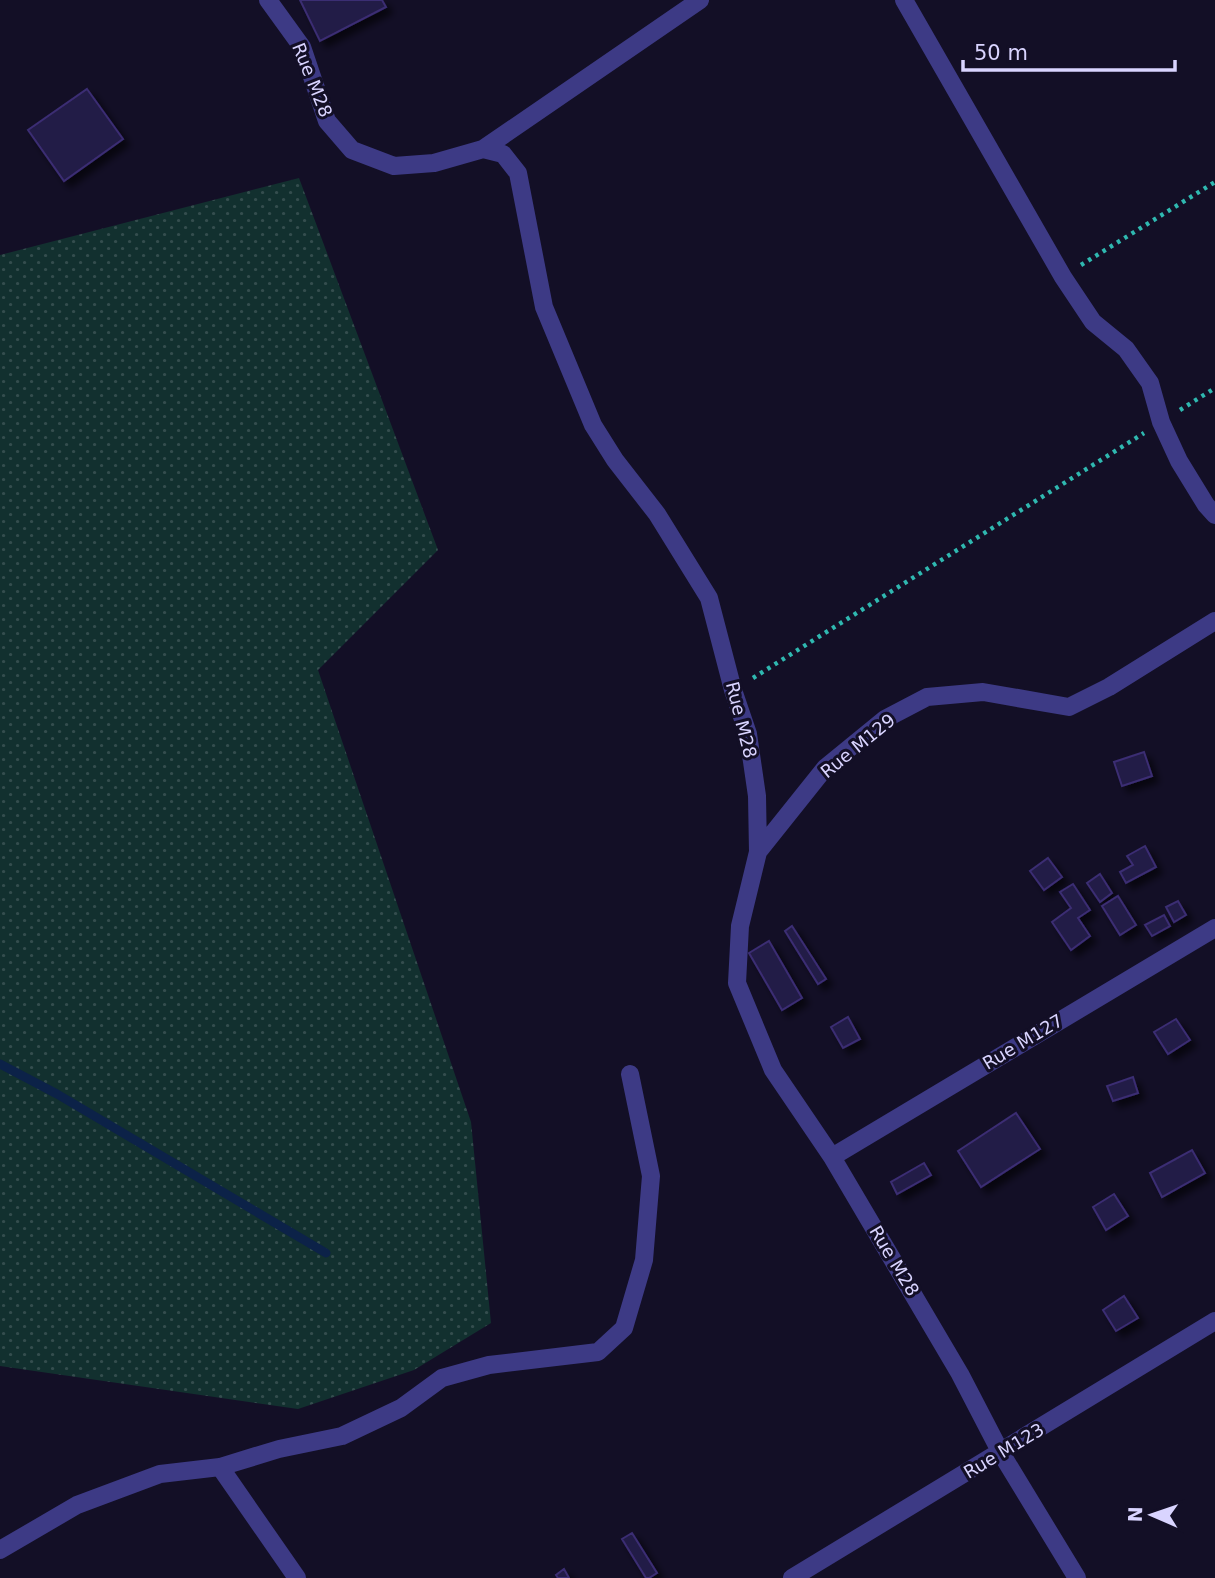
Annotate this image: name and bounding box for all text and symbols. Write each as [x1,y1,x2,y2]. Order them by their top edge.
scale bar [963,28,1175,72]
street label: Rue M28 [288,40,337,120]
text: 50 m [974,41,1028,65]
street label: Rue M28 [722,679,761,760]
street label: Rue M129 [816,709,899,782]
street label: Rue M127 [979,1009,1067,1074]
street label: Rue M28 [865,1222,924,1300]
street label: Rue M123 [960,1418,1048,1483]
north arrow [1117,1480,1187,1550]
text: N [1124,1506,1146,1523]

